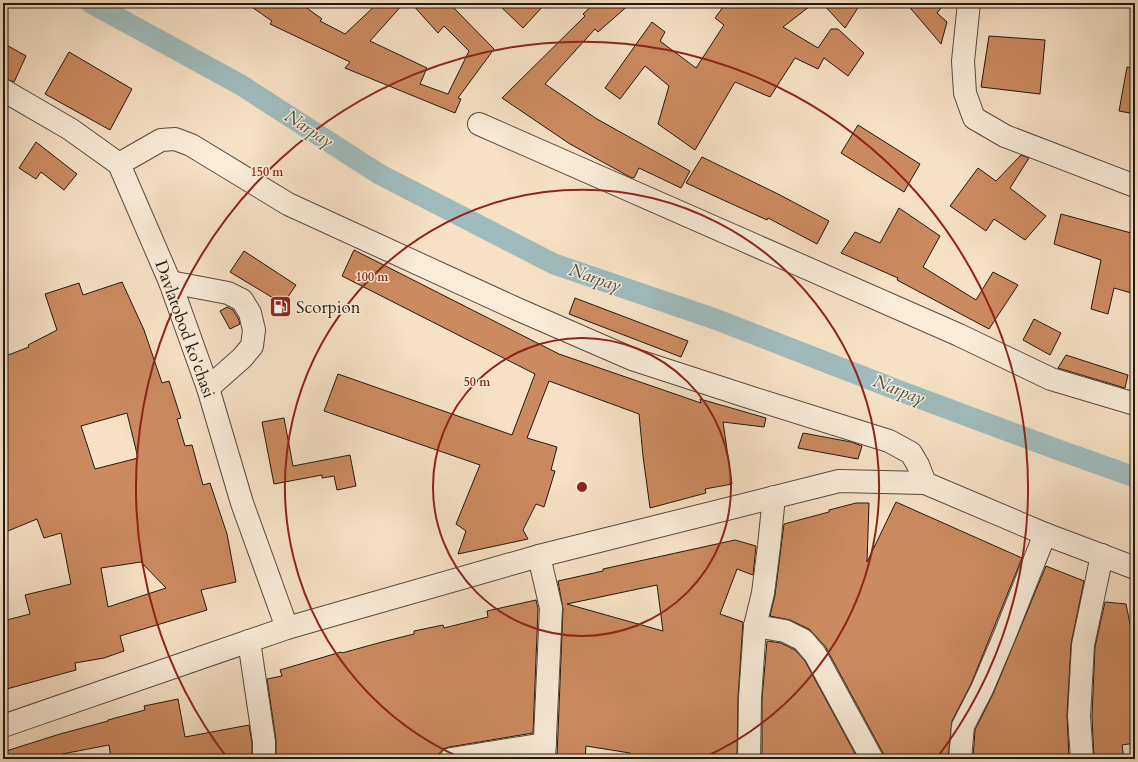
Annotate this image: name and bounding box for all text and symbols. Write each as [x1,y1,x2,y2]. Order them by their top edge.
water label: Narpay [280,104,338,154]
text: 150 m [251,164,284,180]
street label: Davlatobod ko'chasi [149,257,221,401]
water label: Narpay [566,257,625,299]
text: 100 m [356,269,389,285]
fuel station icon: Scorpion [268,294,294,320]
place label: Scorpion [296,296,361,319]
water label: Narpay [870,369,929,411]
text: 50 m [464,374,491,390]
centre of rings [575,480,589,494]

